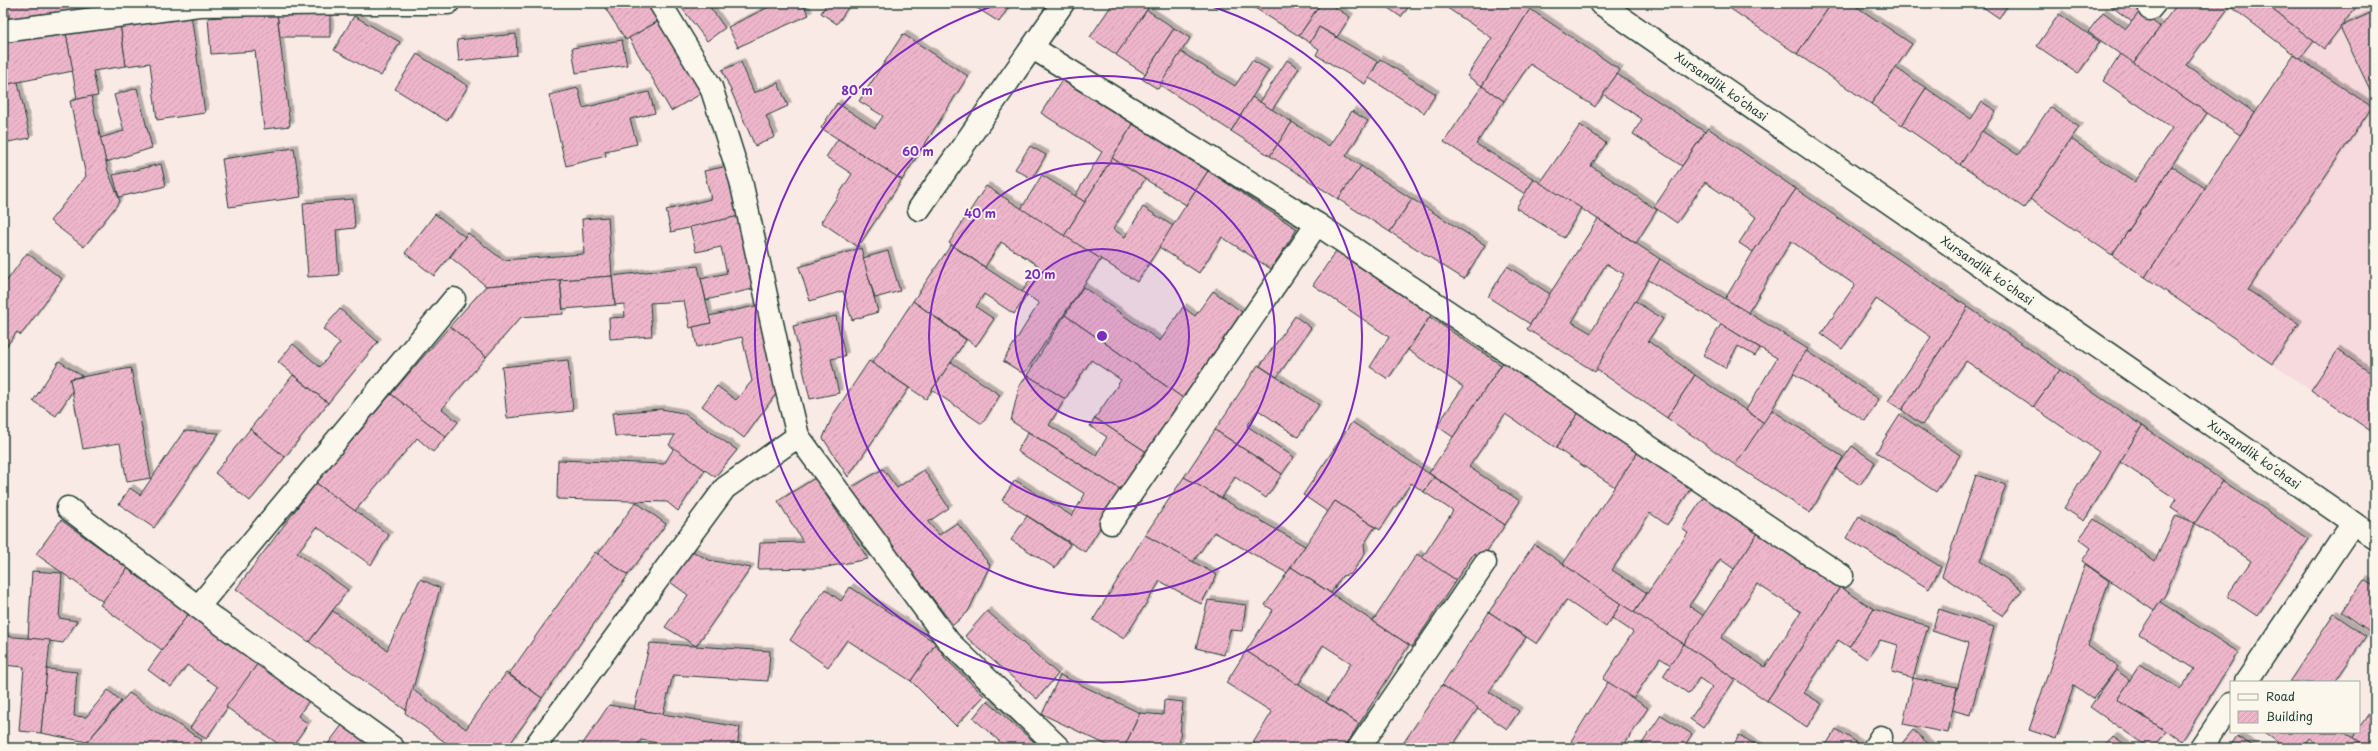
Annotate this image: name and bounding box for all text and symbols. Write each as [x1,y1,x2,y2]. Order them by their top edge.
street label: Xursandlik koʻchasi [1672,47,1772,125]
text: 80 m [841,81,873,99]
text: 60 m [902,142,934,160]
text: 40 m [964,204,996,222]
street label: Xursandlik koʻchasi [1938,231,2038,309]
text: 20 m [1024,265,1056,283]
centre of rings [1095,329,1109,343]
street label: Xursandlik koʻchasi [2205,415,2305,493]
legend [2230,681,2360,733]
text: Road [2266,687,2295,705]
text: Building [2266,707,2313,725]

